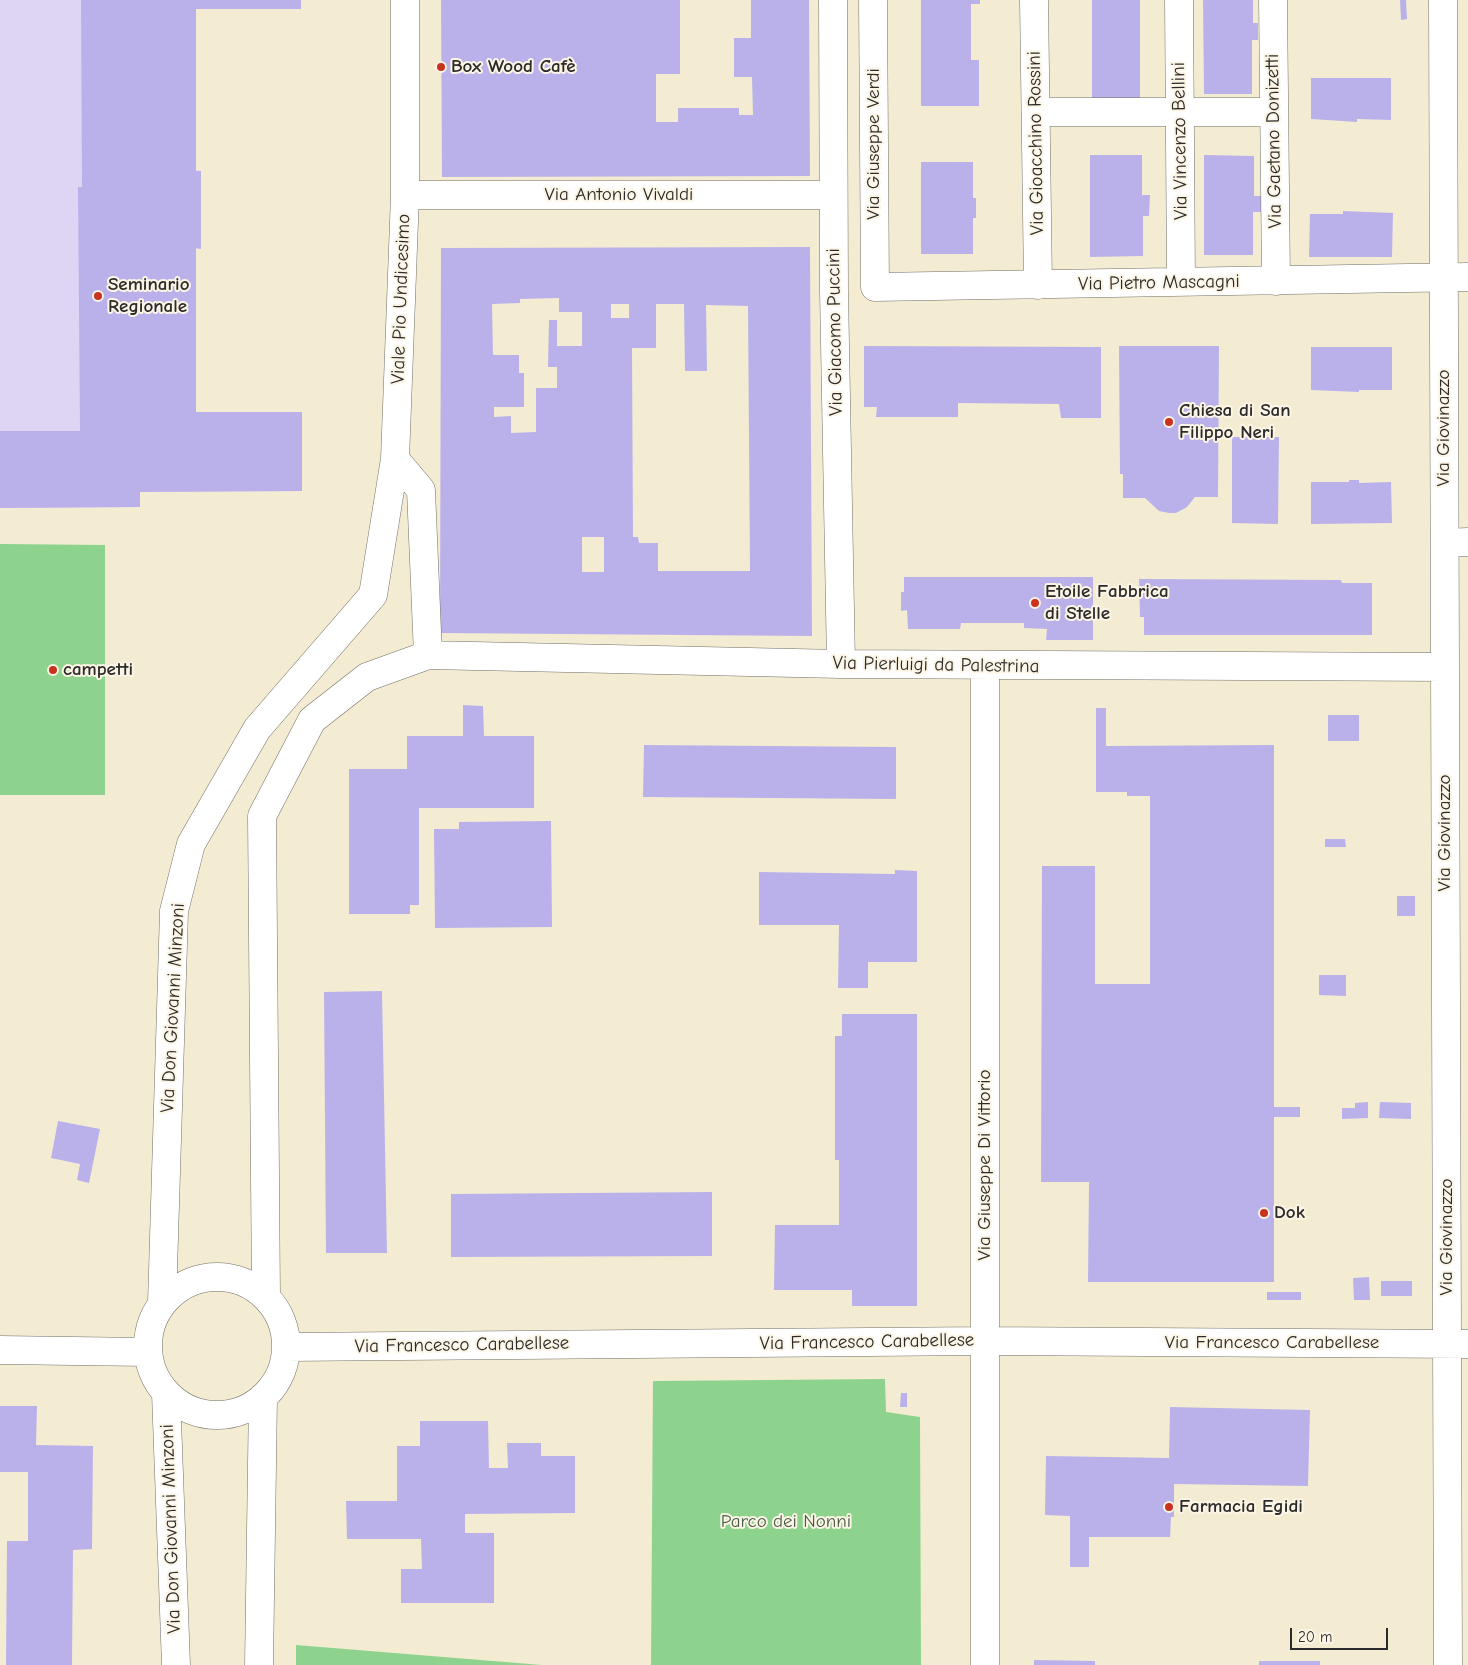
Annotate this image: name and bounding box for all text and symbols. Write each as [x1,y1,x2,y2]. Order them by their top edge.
street label: Via Gioacchino Rossini [1023,51,1049,235]
street label: Via Gaetano Donizetti [1261,54,1287,228]
place label: Box Wood Cafè [451,56,576,78]
marker: Box Wood Cafè [435,61,447,73]
street label: Via Vincenzo Bellini [1167,62,1193,220]
street label: Via Giuseppe Verdi [863,68,885,220]
street label: Via Antonio Vivaldi [545,184,693,206]
street label: Viale Pio Undicesimo [387,213,415,385]
street label: Via Giacomo Puccini [822,248,848,416]
street label: Via Pietro Mascagni [1078,270,1240,296]
place label: Seminario Regionale [108,274,190,318]
marker: Seminario Regionale [92,290,104,302]
street label: Via Giovinazzo [1433,369,1455,487]
place label: Chiesa di San Filippo Neri [1179,400,1291,444]
marker: Chiesa di San Filippo Neri [1163,416,1175,428]
place label: Etoile Fabbrica di Stelle [1045,581,1169,625]
marker: Etoile Fabbrica di Stelle [1029,597,1041,609]
street label: Via Pierluigi da Palestrina [833,652,1039,678]
place label: campetti [63,659,133,681]
marker: campetti [47,664,59,676]
street label: Via Giovinazzo [1434,774,1456,892]
street label: Via Don Giovanni Minzoni [156,903,190,1113]
street label: Via Giuseppe Di Vittorio [974,1069,996,1261]
street label: Via Giovinazzo [1436,1178,1458,1296]
place label: Dok [1274,1202,1305,1224]
marker: Dok [1258,1207,1270,1219]
street label: Via Francesco Carabellese [760,1329,974,1355]
street label: Via Francesco Carabellese [355,1332,569,1358]
street label: Via Francesco Carabellese [1165,1332,1379,1354]
street label: Via Don Giovanni Minzoni [156,1424,186,1634]
place label: Farmacia Egidi [1179,1496,1303,1518]
marker: Farmacia Egidi [1163,1501,1175,1513]
park label: Parco dei Nonni [721,1511,851,1533]
scale bar [1293,1618,1390,1650]
text: 20 m [1298,1628,1332,1646]

